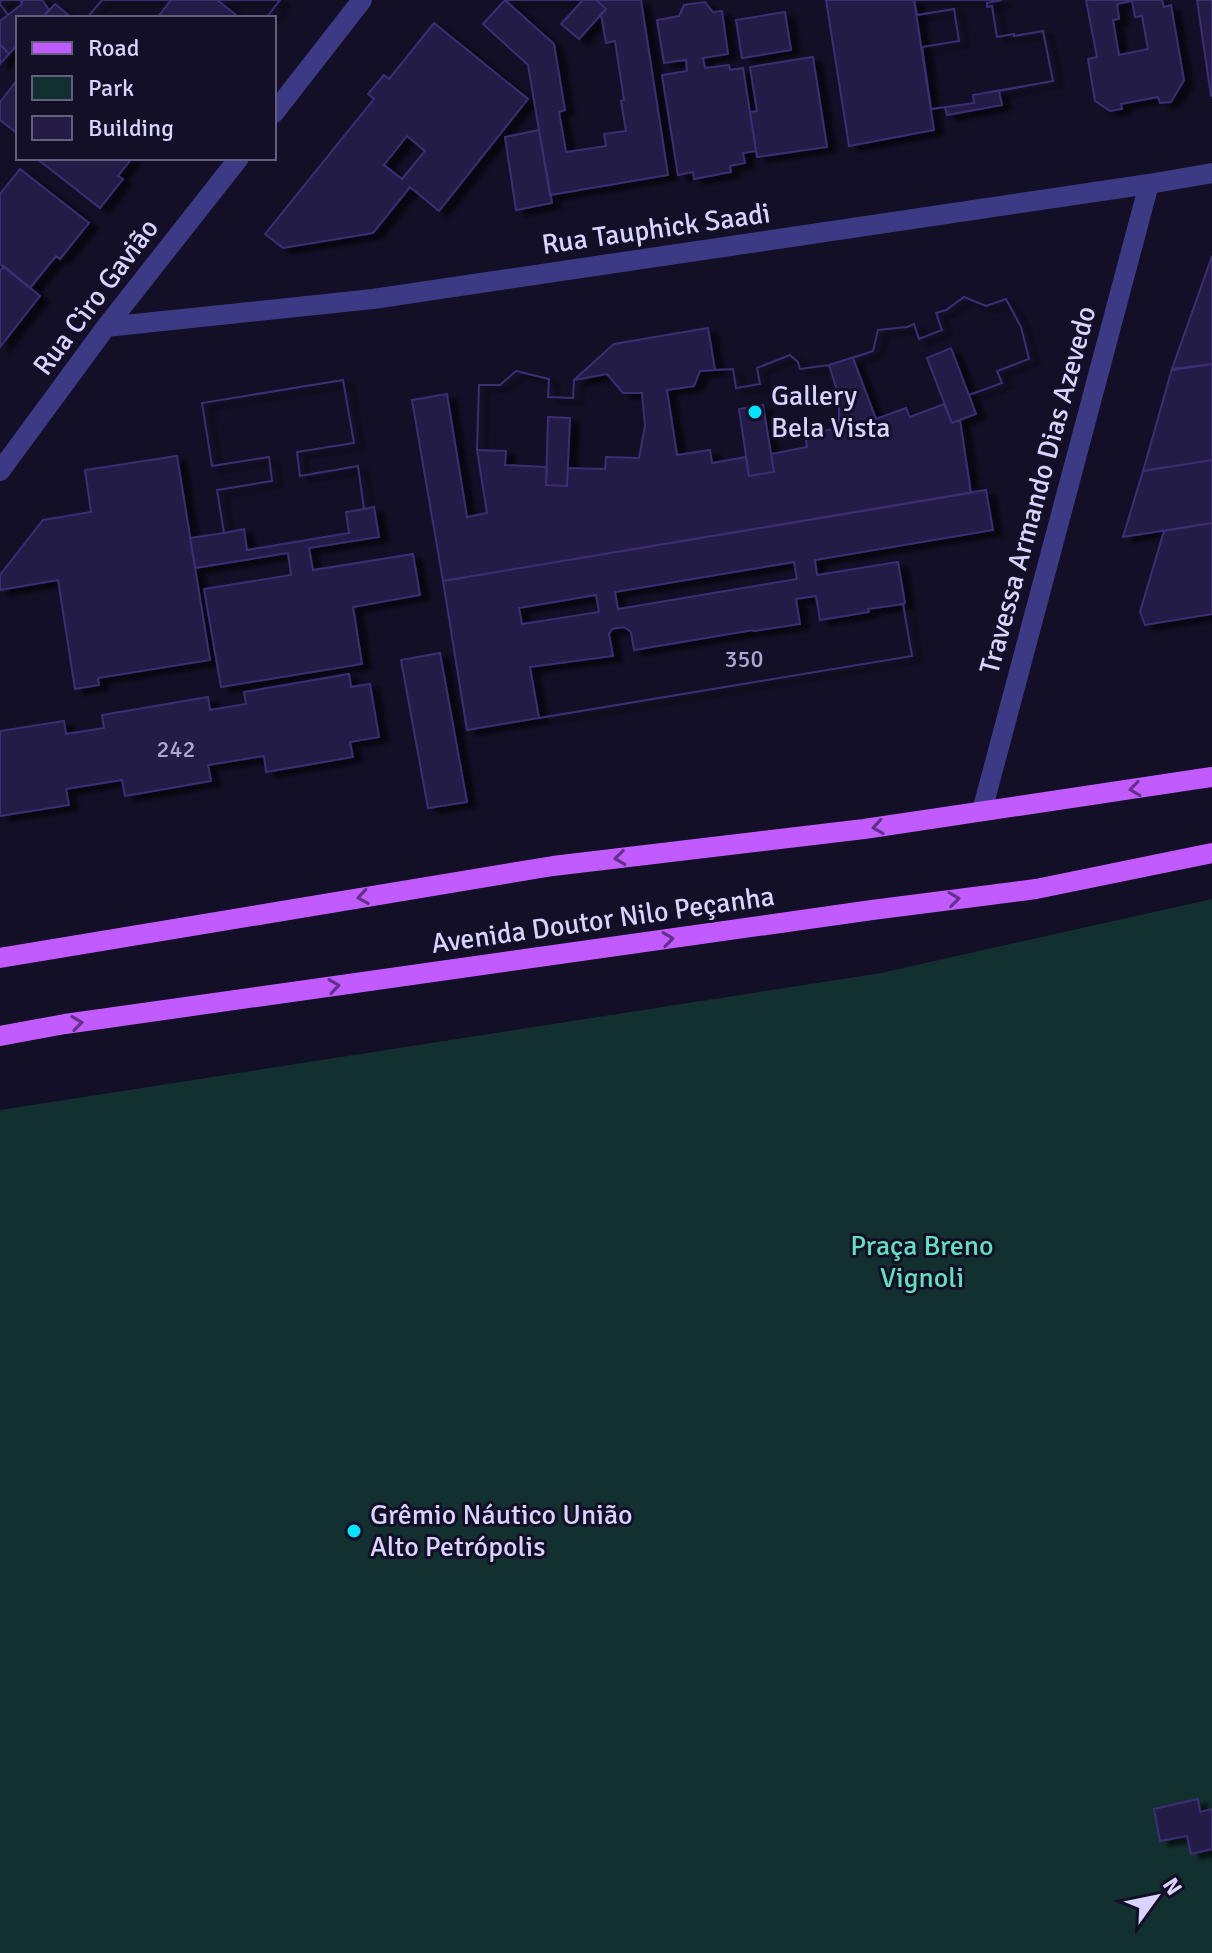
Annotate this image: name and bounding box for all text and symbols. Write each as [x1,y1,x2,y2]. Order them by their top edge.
legend [16,16,276,160]
text: Road [88,33,139,63]
text: Park [88,73,134,103]
text: Building [88,113,174,143]
street label: Rua Tauphick Saadi [540,196,772,262]
street label: Rua Ciro Gavião [26,212,166,382]
street label: Travessa Armando Dias Azevedo [972,302,1104,678]
place label: Gallery Bela Vista [771,379,891,445]
marker: Gallery Bela Vista [746,403,764,421]
house number: 350 [725,644,763,674]
house number: 242 [157,734,195,764]
one-way arrow [1128,780,1142,797]
one-way arrow [871,818,884,835]
one-way arrow [613,850,626,867]
street label: Avenida Doutor Nilo Peçanha [429,879,777,961]
one-way arrow [356,888,369,905]
one-way arrow [948,891,961,908]
one-way arrow [662,931,675,948]
one-way arrow [327,978,341,995]
one-way arrow [70,1015,84,1032]
park label: Praça Breno Vignoli [850,1229,994,1295]
place label: Grêmio Náutico União Alto Petrópolis [370,1498,633,1564]
marker: Grêmio Náutico União Alto Petrópolis [345,1522,363,1540]
north arrow [1116,1857,1196,1937]
text: N [1157,1873,1188,1900]

